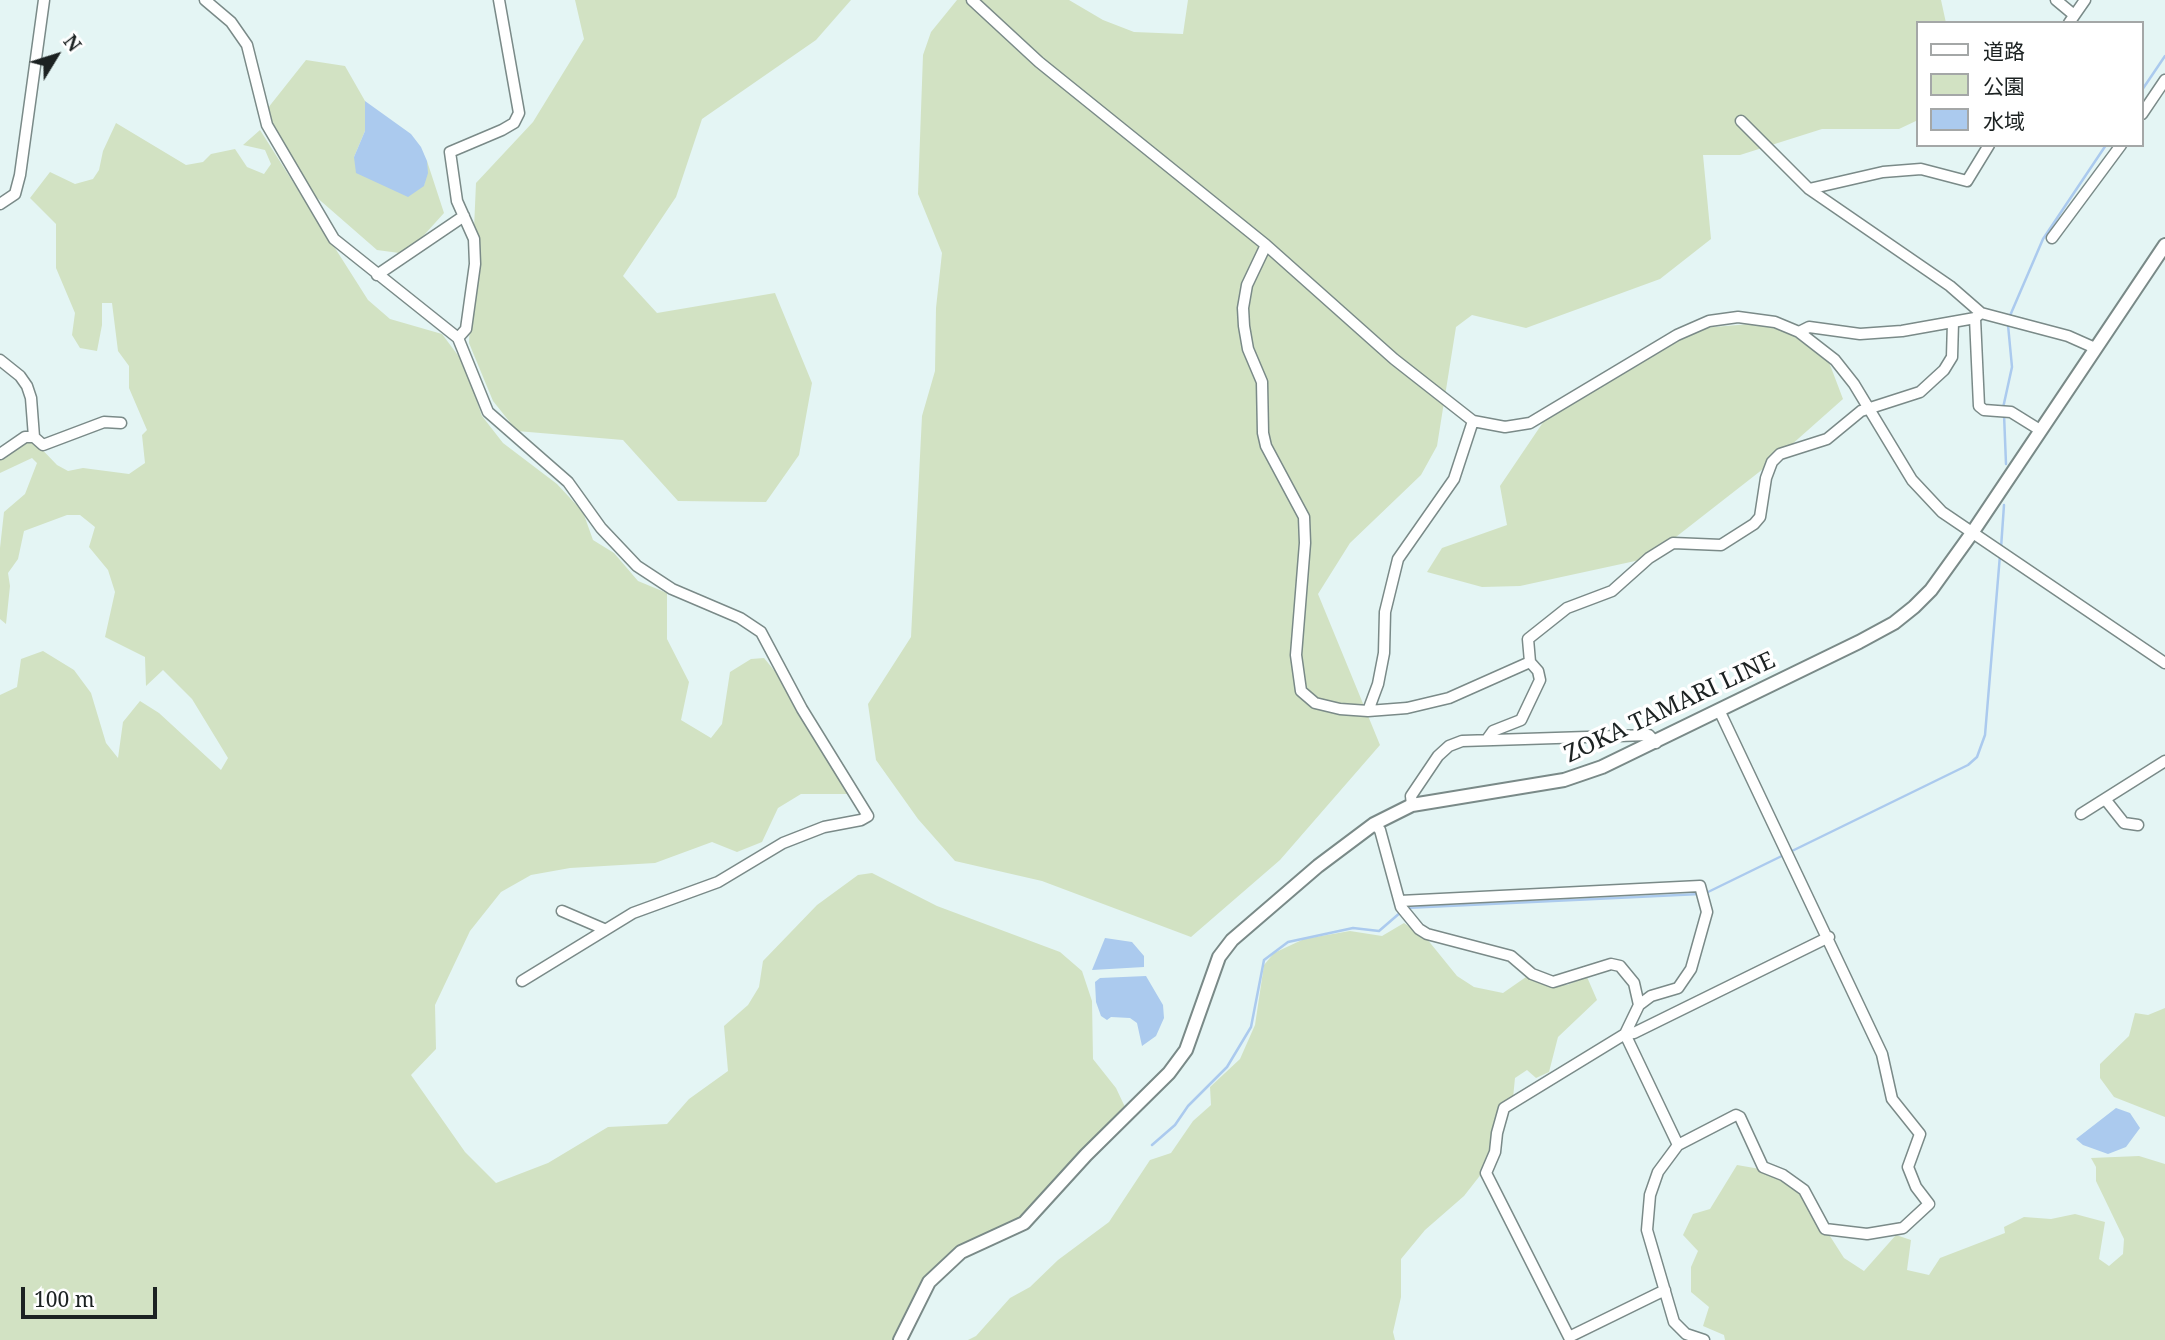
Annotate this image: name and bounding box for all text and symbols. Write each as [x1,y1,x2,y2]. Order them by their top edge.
north arrow [21,21,91,91]
legend [1916,21,2144,147]
text: N [58,29,87,57]
text: 道路 [1983,37,2025,65]
text: 公園 [1983,72,2025,100]
text: 水域 [1983,107,2025,135]
street label: ZOKA TAMARI LINE [1560,646,1780,770]
scale bar [24,1274,161,1318]
text: 100 m [34,1285,95,1313]

